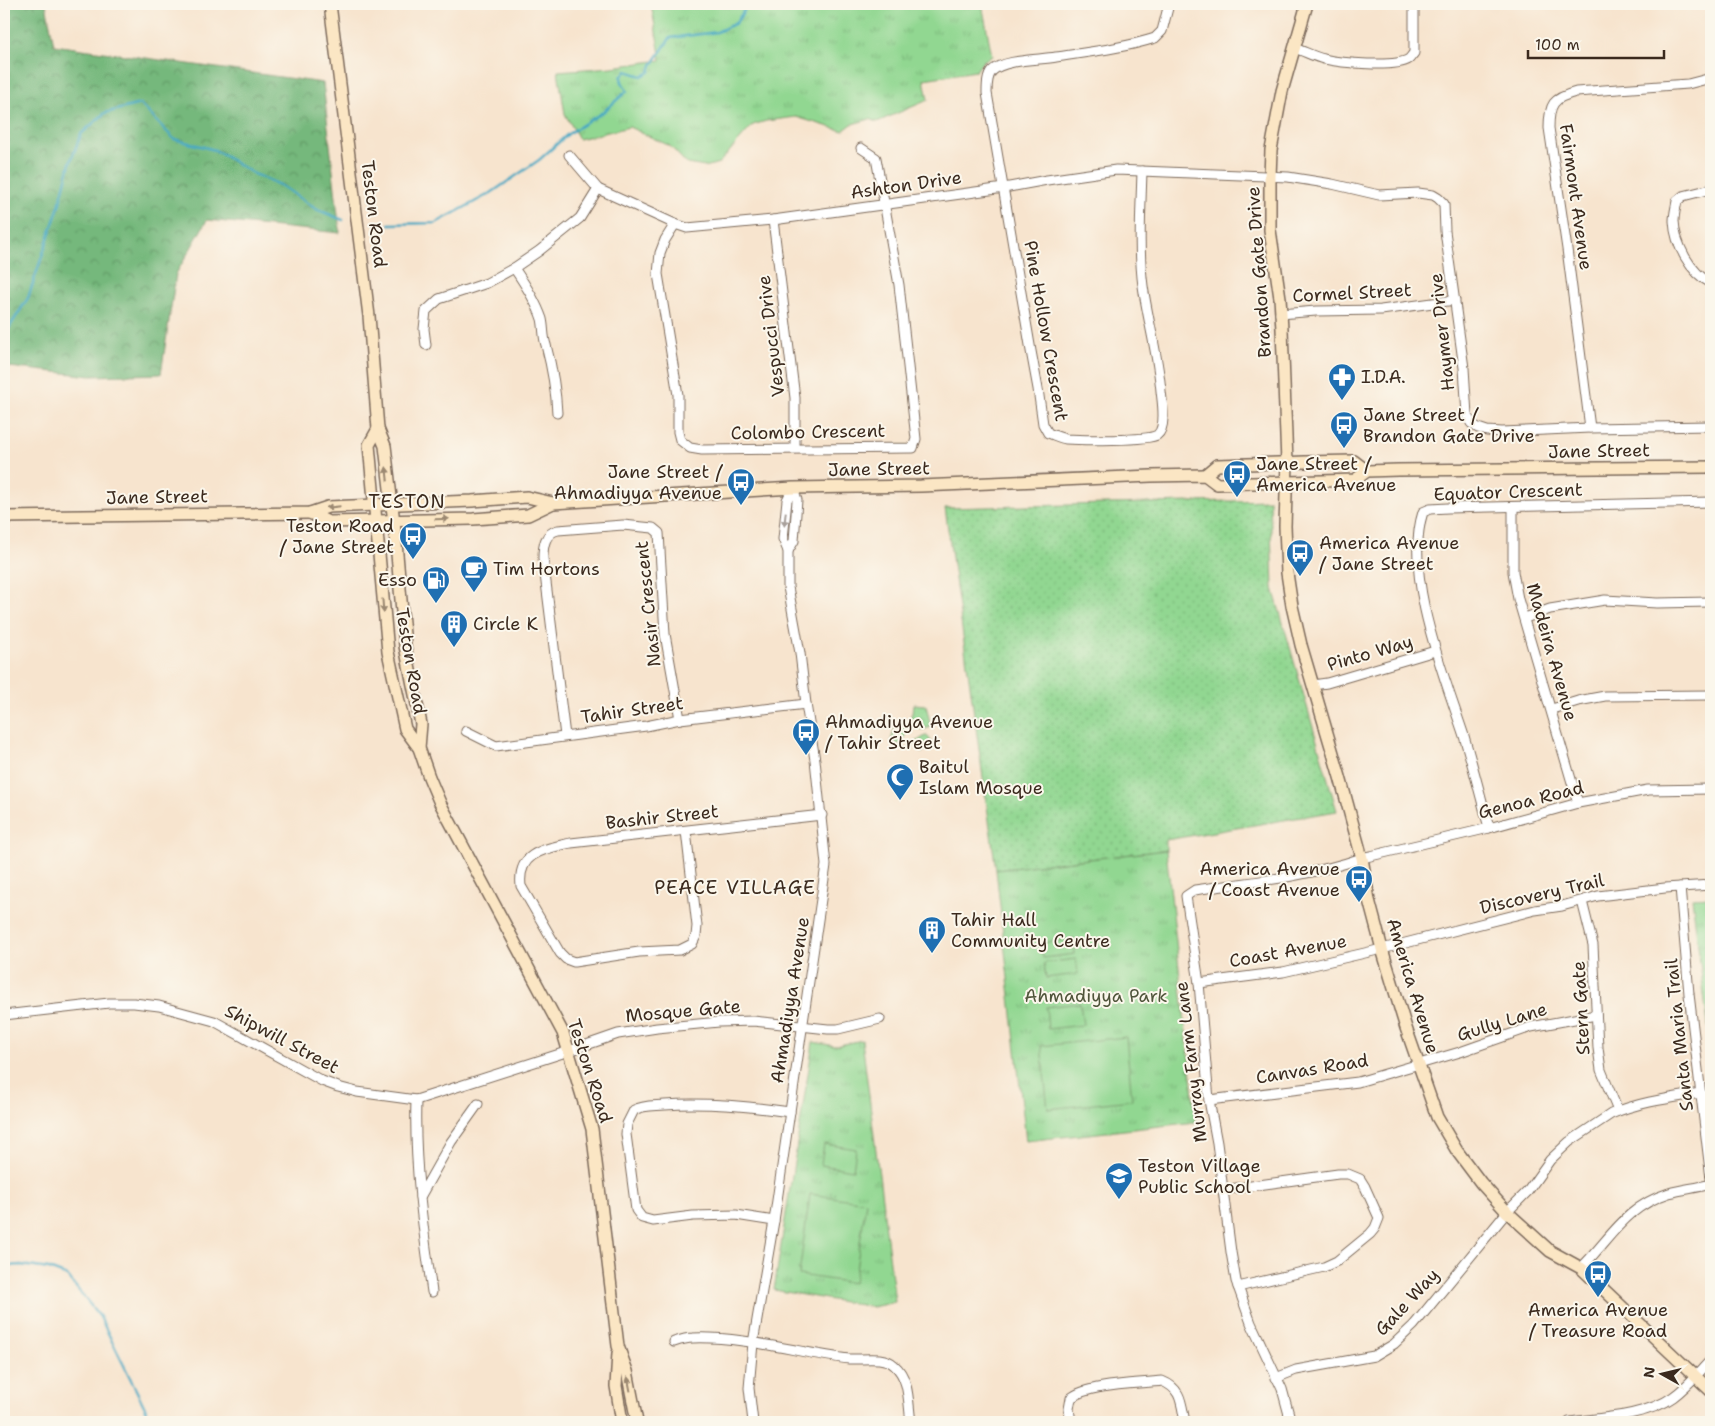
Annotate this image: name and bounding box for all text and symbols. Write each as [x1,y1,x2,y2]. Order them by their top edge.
scale bar [1528,28,1664,60]
text: 100 m [1535,35,1580,55]
street label: Fairmont Avenue [1554,122,1598,272]
street label: Teston Road [356,159,392,269]
street label: Ashton Drive [849,165,963,205]
street label: Brandon Gate Drive [1241,186,1277,358]
street label: Pine Hollow Crescent [1018,239,1074,423]
street label: Haymer Drive [1424,272,1460,392]
street label: Vespucci Drive [752,274,790,398]
street label: Cormel Street [1292,278,1412,308]
pharmacy icon: I.D.A. [1327,362,1357,401]
place label: I.D.A. [1361,365,1406,389]
place label: Jane Street / Brandon Gate Drive [1363,403,1535,448]
bus stop icon: Jane Street / Brandon Gate Drive [1329,410,1359,449]
street label: Colombo Crescent [731,419,886,445]
street label: Jane Street [1548,438,1650,464]
place label: Jane Street / America Avenue [1256,452,1396,497]
street label: Jane Street [828,456,930,482]
bus stop icon: Jane Street / America Avenue [1222,459,1252,498]
place label: Jane Street / Ahmadiyya Avenue [554,460,724,505]
one-way arrow [383,466,391,482]
bus stop icon: Jane Street / Ahmadiyya Avenue [726,467,756,506]
street label: Equator Crescent [1433,477,1583,507]
street label: Jane Street [106,484,208,510]
district label: TESTON [368,489,446,514]
one-way arrow [324,503,340,511]
one-way arrow [781,512,789,528]
place label: Teston Road / Jane Street [279,514,394,559]
one-way arrow [434,515,450,523]
bus stop icon: Teston Road / Jane Street [398,521,428,560]
place label: America Avenue / Jane Street [1319,531,1459,576]
bus stop icon: America Avenue / Jane Street [1285,538,1315,577]
street label: Nasir Crescent [629,540,667,668]
cafe icon: Tim Hortons [459,554,489,593]
place label: Tim Hortons [493,557,600,581]
fuel station icon: Esso [421,565,451,604]
place label: Esso [378,568,417,592]
street label: Madeira Avenue [1521,580,1583,724]
one-way arrow [379,598,387,614]
street label: Teston Road [390,606,432,716]
building icon: Circle K [439,609,469,648]
place label: Circle K [473,612,539,636]
street label: Pinto Way [1324,629,1416,677]
street label: Tahir Street [579,691,685,729]
place label: Ahmadiyya Avenue / Tahir Street [825,710,993,755]
bus stop icon: Ahmadiyya Avenue / Tahir Street [791,717,821,756]
place label: Baitul Islam Mosque [919,755,1043,800]
mosque icon: Baitul Islam Mosque [885,762,915,801]
street label: Genoa Road [1476,775,1586,825]
street label: Bashir Street [604,799,720,835]
place label: America Avenue / Coast Avenue [1200,857,1340,902]
bus stop icon: America Avenue / Coast Avenue [1344,864,1374,903]
street label: Discovery Trail [1478,868,1607,920]
district label: PEACE VILLAGE [654,875,816,900]
place label: Tahir Hall Community Centre [951,908,1110,953]
street label: Ahmadiyya Avenue [765,915,815,1085]
building icon: Tahir Hall Community Centre [917,915,947,954]
street label: America Avenue [1381,915,1445,1057]
street label: Coast Avenue [1227,929,1349,973]
street label: Santa Maria Trail [1659,957,1699,1112]
street label: Stern Gate [1567,960,1595,1056]
street label: Murray Farm Lane [1169,980,1213,1144]
park label: Ahmadiyya Park [1024,984,1168,1008]
street label: Mosque Gate [624,994,742,1028]
street label: Gully Lane [1454,997,1550,1047]
street label: Shipwill Street [221,999,344,1079]
street label: Teston Road [562,1016,618,1126]
street label: Canvas Road [1254,1048,1370,1090]
place label: Teston Village Public School [1138,1154,1261,1199]
school or university icon: Teston Village Public School [1104,1161,1134,1200]
bus stop icon: America Avenue / Treasure Road [1583,1259,1613,1298]
street label: Gale Way [1370,1263,1444,1341]
place label: America Avenue / Treasure Road [1528,1298,1668,1343]
north arrow [1638,1348,1688,1398]
text: N [1639,1365,1659,1379]
one-way arrow [625,1375,633,1391]

